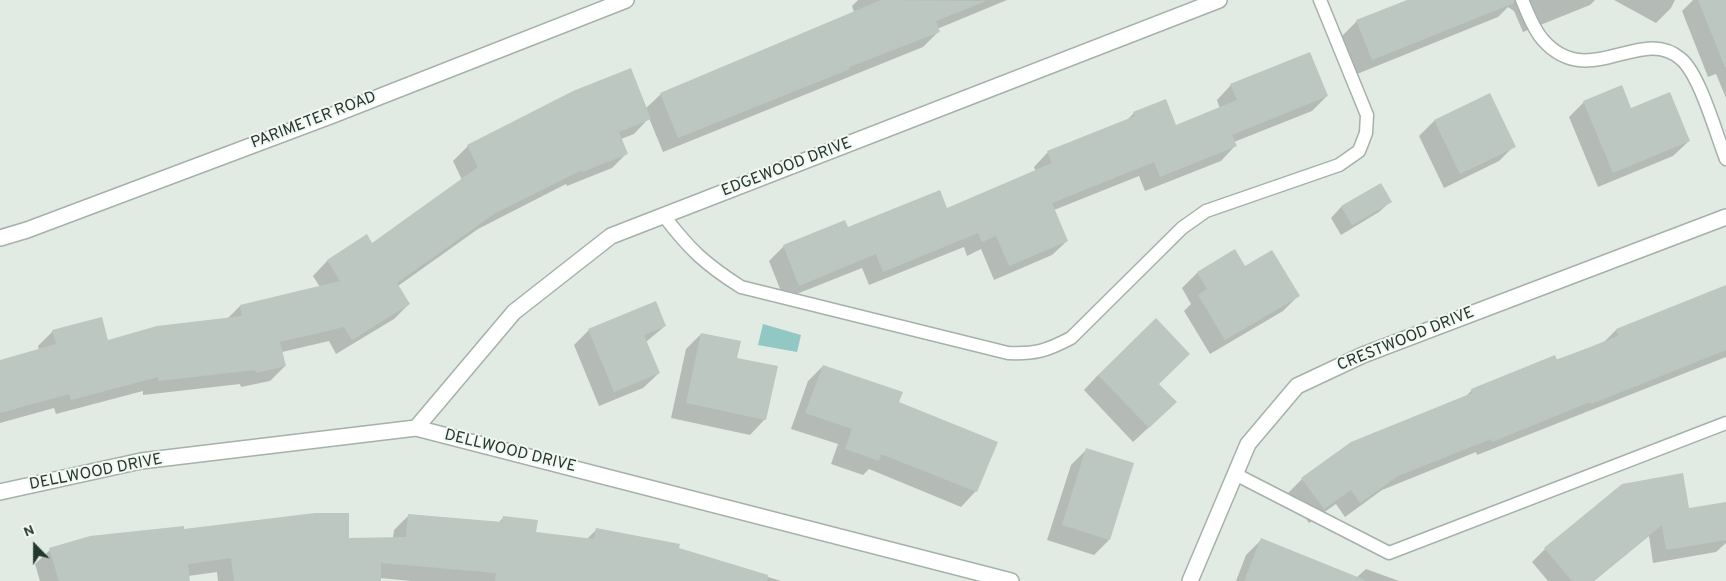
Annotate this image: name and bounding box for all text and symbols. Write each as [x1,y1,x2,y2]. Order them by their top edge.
street label: PARIMETER ROAD [249,88,379,154]
street label: EDGEWOOD DRIVE [719,134,855,202]
street label: CRESTWOOD DRIVE [1335,304,1477,376]
street label: DELLWOOD DRIVE [442,426,578,478]
street label: DELLWOOD DRIVE [28,451,164,495]
north arrow [10,521,60,571]
text: N [21,522,37,541]

